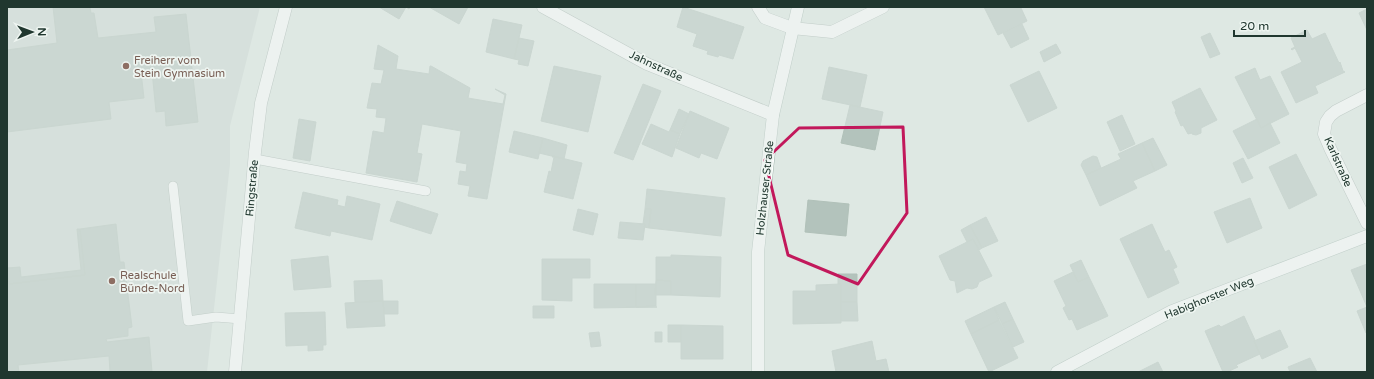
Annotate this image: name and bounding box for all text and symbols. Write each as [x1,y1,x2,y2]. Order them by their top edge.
north arrow [12,12,52,52]
scale bar [1234,12,1305,38]
text: 20 m [1240,19,1269,33]
text: N [35,27,48,36]
street label: Jahnstraße [627,48,685,84]
place label: Freiherr vom Stein Gymnasium [134,54,225,80]
marker: Freiherr vom Stein Gymnasium [121,61,131,71]
street label: Karlstraße [1321,135,1355,189]
street label: Holzhauser Straße [754,140,776,236]
street label: Ringstraße [243,159,261,217]
place label: Realschule Bünde-Nord [120,269,185,295]
street label: Habighorster Weg [1162,274,1256,322]
marker: Realschule Bünde-Nord [107,276,117,286]

